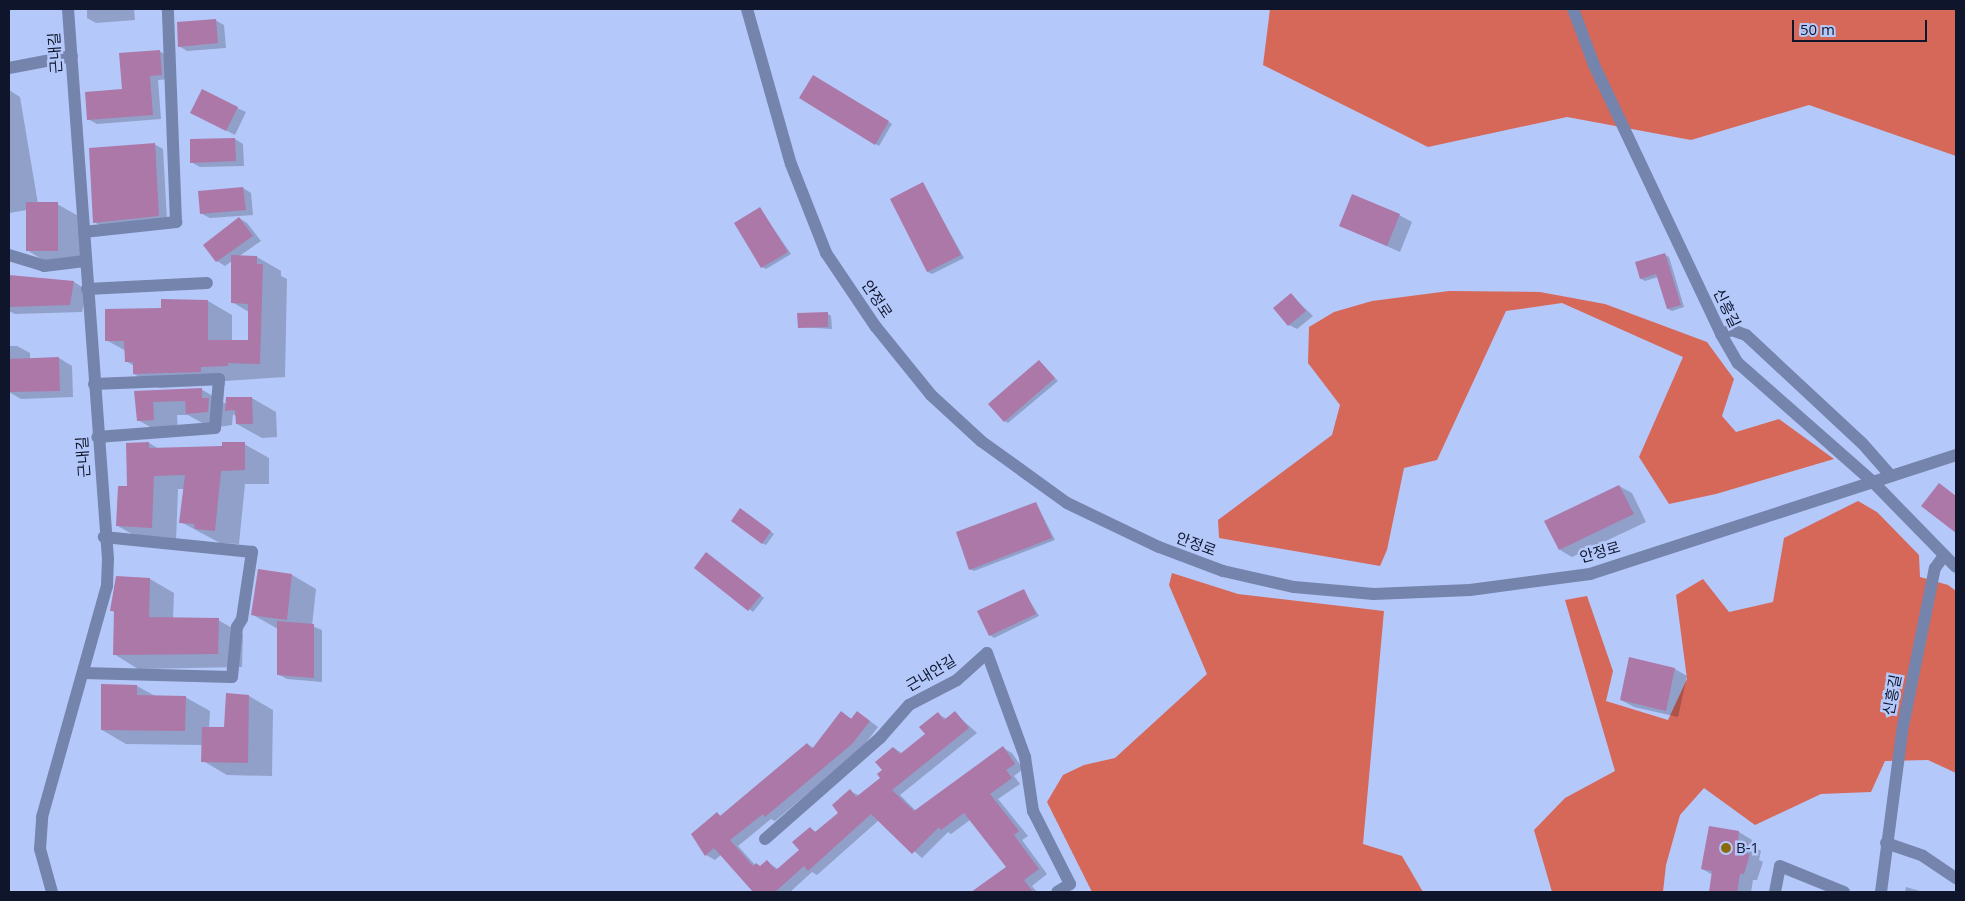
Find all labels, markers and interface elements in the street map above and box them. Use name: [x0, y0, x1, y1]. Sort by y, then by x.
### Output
scale bar: [1795, 10, 1930, 42]
text: 50 m: [1800, 19, 1835, 39]
street label: 근내길: [45, 32, 65, 74]
street label: 안정로: [858, 277, 896, 321]
street label: 신흥길: [1710, 285, 1744, 331]
street label: 근내길: [73, 436, 93, 478]
street label: 안정로: [1173, 528, 1219, 560]
street label: 안정로: [1578, 538, 1622, 566]
street label: 근내안길: [903, 651, 959, 695]
street label: 신흥길: [1879, 673, 1905, 717]
place label: B-1: [1736, 839, 1759, 857]
marker: B-1: [1720, 842, 1732, 854]

